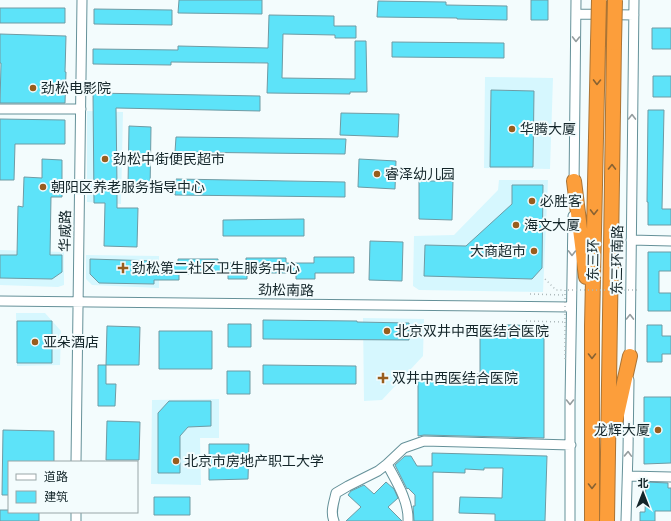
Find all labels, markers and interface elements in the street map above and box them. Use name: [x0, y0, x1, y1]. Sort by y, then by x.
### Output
one-way arrow: [572, 36, 580, 42]
place label: 劲松电影院: [41, 78, 111, 97]
one-way arrow: [593, 79, 601, 85]
marker: 劲松电影院: [28, 83, 38, 93]
one-way arrow: [628, 114, 636, 120]
place label: 华腾大厦: [520, 119, 576, 138]
marker: 华腾大厦: [507, 124, 517, 134]
place label: 劲松中街便民超市: [113, 149, 225, 168]
marker: 劲松中街便民超市: [100, 154, 110, 164]
place label: 睿泽幼儿园: [385, 164, 455, 183]
one-way arrow: [608, 164, 616, 170]
marker: 睿泽幼儿园: [372, 169, 382, 179]
place label: 朝阳区养老服务指导中心: [51, 177, 205, 196]
marker: 朝阳区养老服务指导中心: [38, 182, 48, 192]
place label: 必胜客: [540, 191, 582, 210]
marker: 必胜客: [527, 196, 537, 206]
one-way arrow: [590, 209, 598, 215]
street label: 华威路: [55, 210, 74, 252]
place label: 海文大厦: [524, 215, 580, 234]
marker: 海文大厦: [511, 220, 521, 230]
street label: 东三环南路: [606, 225, 627, 295]
street label: 东三环: [583, 239, 602, 281]
place label: 大商超市: [470, 241, 526, 260]
marker: 大商超市: [529, 246, 539, 256]
one-way arrow: [568, 250, 576, 256]
place label: 劲松第二社区卫生服务中心: [132, 258, 300, 277]
marker: 劲松第二社区卫生服务中心: [117, 262, 129, 274]
street label: 劲松南路: [258, 280, 314, 299]
one-way arrow: [626, 314, 634, 320]
place label: 北京双井中西医结合医院: [395, 321, 549, 340]
marker: 北京双井中西医结合医院: [382, 326, 392, 336]
place label: 亚朵酒店: [43, 332, 99, 351]
marker: 亚朵酒店: [30, 337, 40, 347]
one-way arrow: [588, 353, 596, 359]
place label: 双井中西医结合医院: [392, 368, 518, 387]
marker: 双井中西医结合医院: [377, 372, 389, 384]
one-way arrow: [566, 399, 574, 405]
place label: 龙辉大厦: [594, 420, 650, 439]
marker: 龙辉大厦: [653, 425, 663, 435]
place label: 北京市房地产职工大学: [184, 451, 324, 470]
one-way arrow: [624, 451, 632, 457]
marker: 北京市房地产职工大学: [171, 456, 181, 466]
legend: [8, 461, 138, 513]
text: 道路: [44, 468, 68, 485]
north arrow: [623, 473, 663, 513]
text: 北: [638, 475, 649, 490]
one-way arrow: [588, 483, 596, 489]
text: 建筑: [44, 488, 68, 505]

